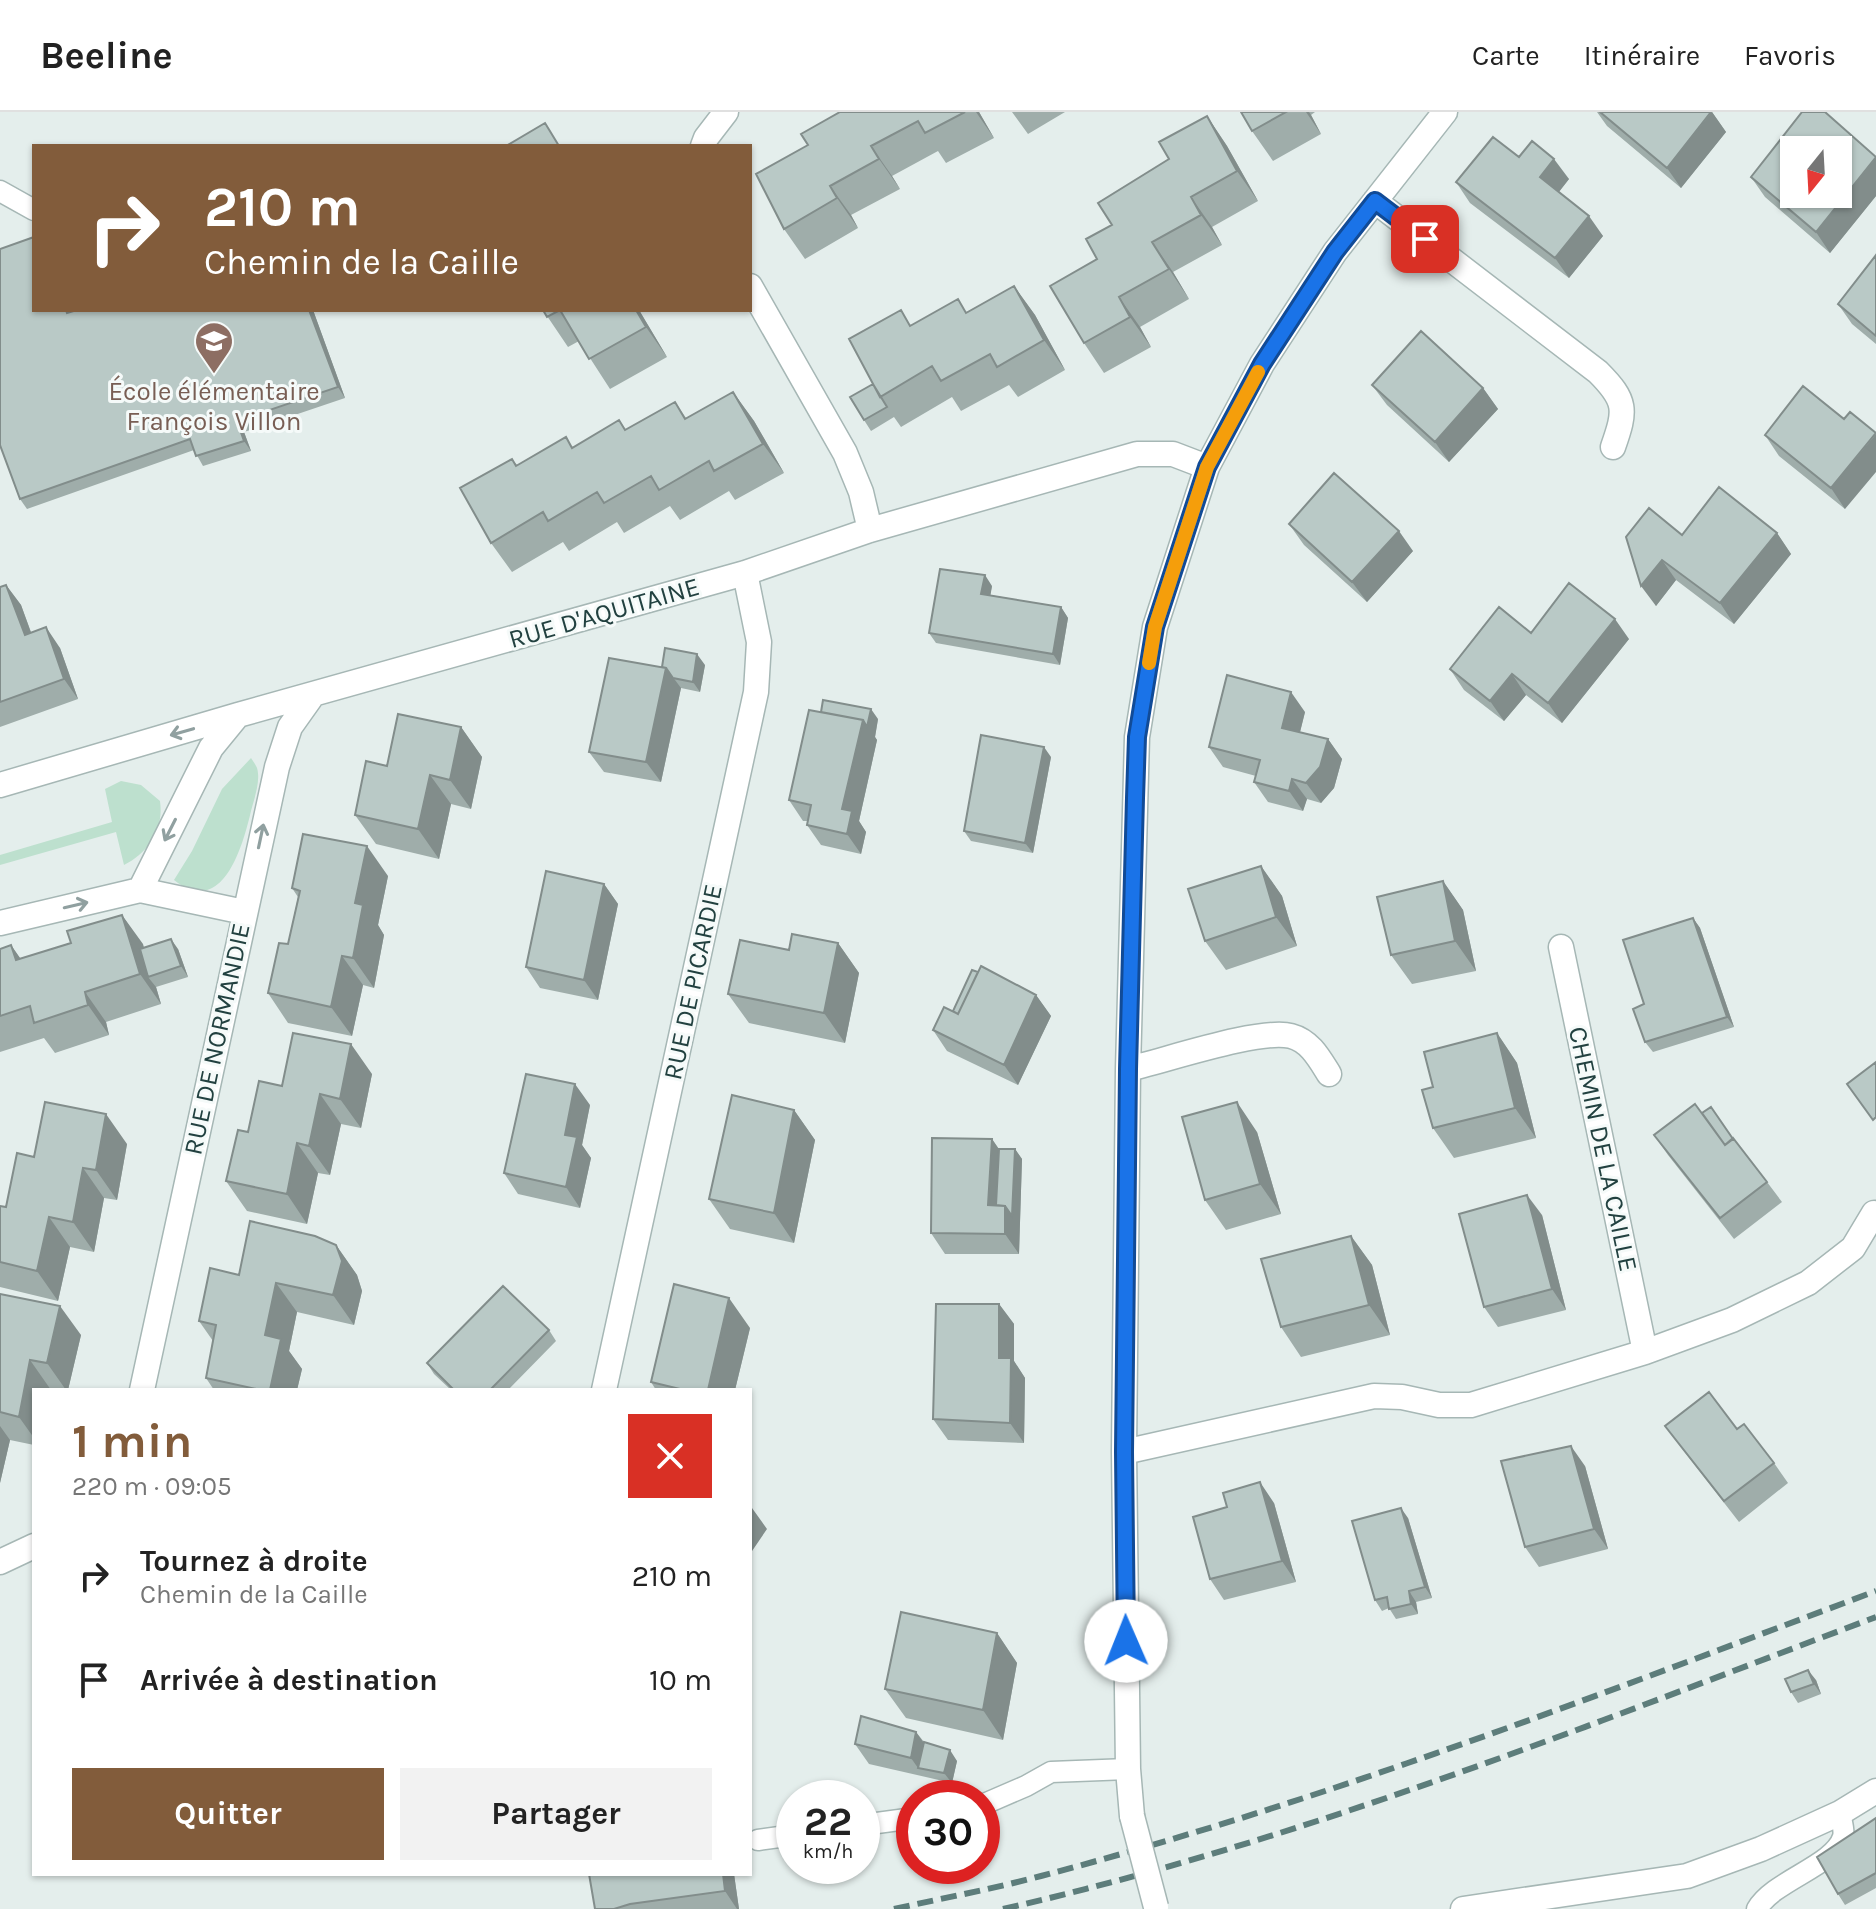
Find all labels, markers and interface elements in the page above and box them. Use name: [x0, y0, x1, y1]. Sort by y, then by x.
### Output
text: Beeline: [40, 33, 173, 78]
text: Carte: [1472, 39, 1540, 72]
text: Itinéraire: [1584, 39, 1700, 72]
text: Favoris: [1744, 39, 1836, 72]
north arrow: [1780, 136, 1852, 208]
map controls: [1780, 136, 1852, 208]
text: 210 m: [204, 174, 361, 239]
icon: right: [72, 176, 176, 280]
pin: [1391, 205, 1459, 273]
icon: arrive: [1403, 217, 1447, 261]
text: Chemin de la Caille: [204, 241, 519, 283]
school or university icon: École élémentaire François Villon: [193, 320, 235, 375]
place label: École élémentaire François Villon: [109, 375, 319, 437]
street label: RUE D'AQUITAINE: [505, 571, 703, 655]
one-way arrow: [170, 725, 196, 740]
one-way arrow: [162, 818, 177, 842]
one-way arrow: [254, 824, 269, 849]
street label: RUE DE PICARDIE: [657, 881, 729, 1083]
one-way arrow: [63, 897, 88, 912]
street label: RUE DE NORMANDIE: [177, 920, 257, 1158]
street label: CHEMIN DE LA CAILLE: [1562, 1024, 1644, 1274]
text: 1 min: [72, 1413, 192, 1469]
button: close: [628, 1414, 712, 1498]
text: 220 m · 09:05: [72, 1471, 232, 1502]
text: Tournez à droite: [140, 1543, 368, 1579]
icon: right: [72, 1554, 116, 1598]
text: 210 m: [632, 1558, 712, 1594]
text: Chemin de la Caille: [140, 1579, 368, 1610]
position arrow: [1084, 1599, 1168, 1683]
icon: arrive: [72, 1658, 116, 1702]
text: Arrivée à destination: [140, 1662, 438, 1698]
text: 10 m: [649, 1662, 712, 1698]
button: Quitter: [72, 1768, 384, 1860]
button: Partager: [400, 1768, 712, 1860]
speed limit sign: 30: [896, 1780, 1000, 1884]
text: 22: [804, 1798, 852, 1845]
text: km/h: [803, 1840, 853, 1863]

